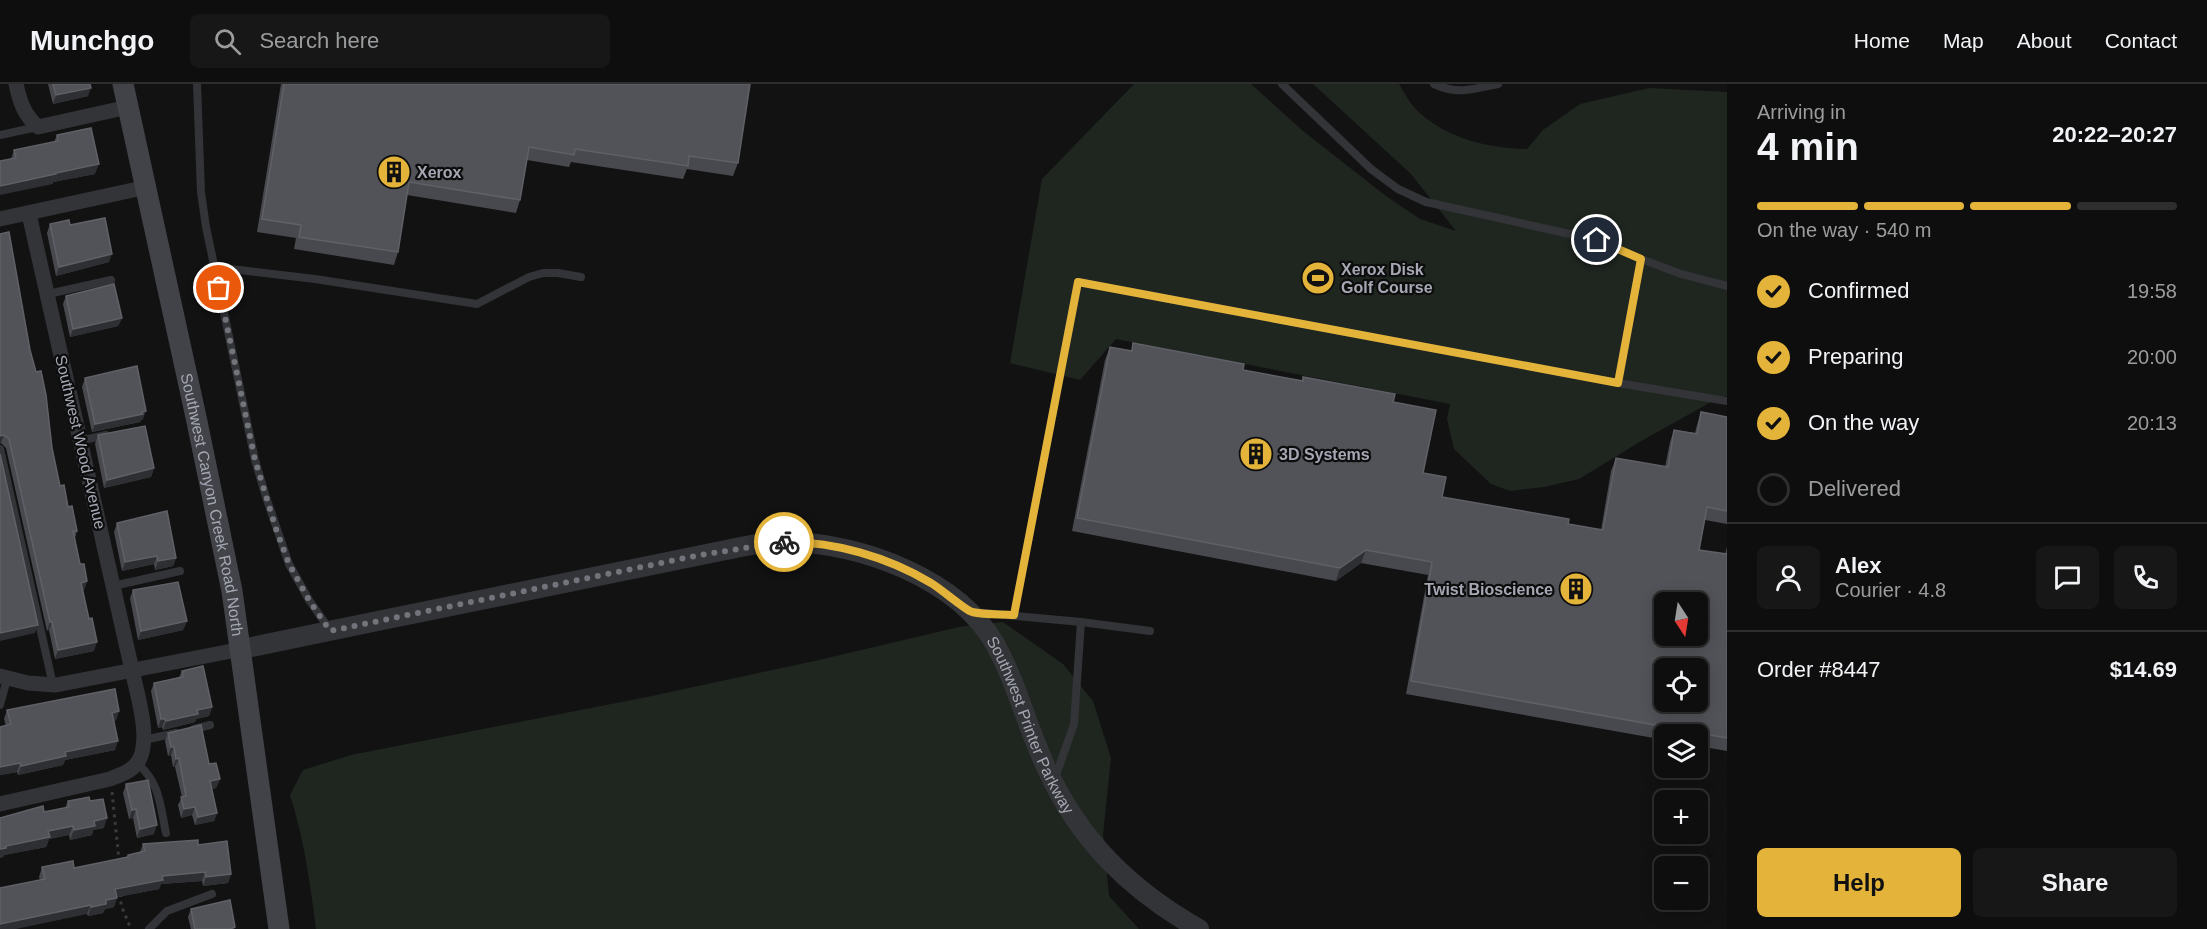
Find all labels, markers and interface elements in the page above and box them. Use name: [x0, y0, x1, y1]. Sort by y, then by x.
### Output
search box: [190, 14, 610, 68]
text: Munchgo: [30, 25, 154, 56]
icon: search: [211, 25, 244, 58]
text: Search here: [259, 28, 379, 53]
text: Home: [1854, 29, 1910, 52]
text: Map: [1943, 29, 1984, 52]
text: About: [2017, 29, 2072, 52]
text: Contact: [2105, 29, 2177, 52]
text: Arriving in: [1757, 101, 1846, 123]
text: 20:22–20:27: [2052, 122, 2177, 147]
text: 4 min: [1757, 125, 1859, 168]
building icon: Xerox: [376, 154, 412, 190]
place label: Xerox: [417, 164, 462, 181]
pin: [1571, 214, 1622, 265]
text: On the way · 540 m: [1757, 219, 1932, 241]
icon: home: [1580, 223, 1613, 256]
sports icon: Xerox Disk Golf Course: [1300, 260, 1336, 296]
place label: Xerox Disk Golf Course: [1341, 261, 1433, 296]
pin: [193, 262, 244, 313]
icon: bag: [202, 271, 235, 304]
icon: check: [1757, 275, 1790, 308]
text: Confirmed: [1808, 278, 1909, 303]
text: 19:58: [2127, 280, 2177, 302]
icon: check: [1757, 341, 1790, 374]
text: Preparing: [1808, 344, 1903, 369]
text: 20:00: [2127, 346, 2177, 368]
street label: Southwest Wood Avenue: [52, 353, 109, 531]
street label: Southwest Canyon Creek Road North: [178, 371, 246, 637]
icon: check: [1757, 407, 1790, 440]
text: On the way: [1808, 410, 1919, 435]
text: 20:13: [2127, 412, 2177, 434]
building icon: 3D Systems: [1238, 436, 1274, 472]
place label: 3D Systems: [1279, 446, 1370, 463]
text: Delivered: [1808, 476, 1901, 501]
courier: [754, 512, 814, 572]
icon: bike: [768, 526, 801, 559]
button: person: [1757, 546, 1820, 609]
button: chat: [2036, 546, 2099, 609]
button: phone: [2114, 546, 2177, 609]
text: Alex: [1835, 553, 1881, 578]
building icon: Twist Bioscience: [1558, 571, 1594, 607]
text: Courier · 4.8: [1835, 579, 1946, 601]
place label: Twist Bioscience: [1424, 581, 1553, 598]
north arrow: [1654, 592, 1708, 646]
map controls: [1654, 592, 1708, 910]
street label: Southwest Printer Parkway: [983, 633, 1077, 817]
text: Order #8447: [1757, 657, 1881, 682]
text: $14.69: [2110, 657, 2177, 682]
button: locate: [1654, 658, 1708, 712]
button: layers: [1654, 724, 1708, 778]
button: +: [1654, 790, 1708, 844]
button: Help: [1757, 848, 1961, 917]
button: Share: [1973, 848, 2177, 917]
button: −: [1654, 856, 1708, 910]

